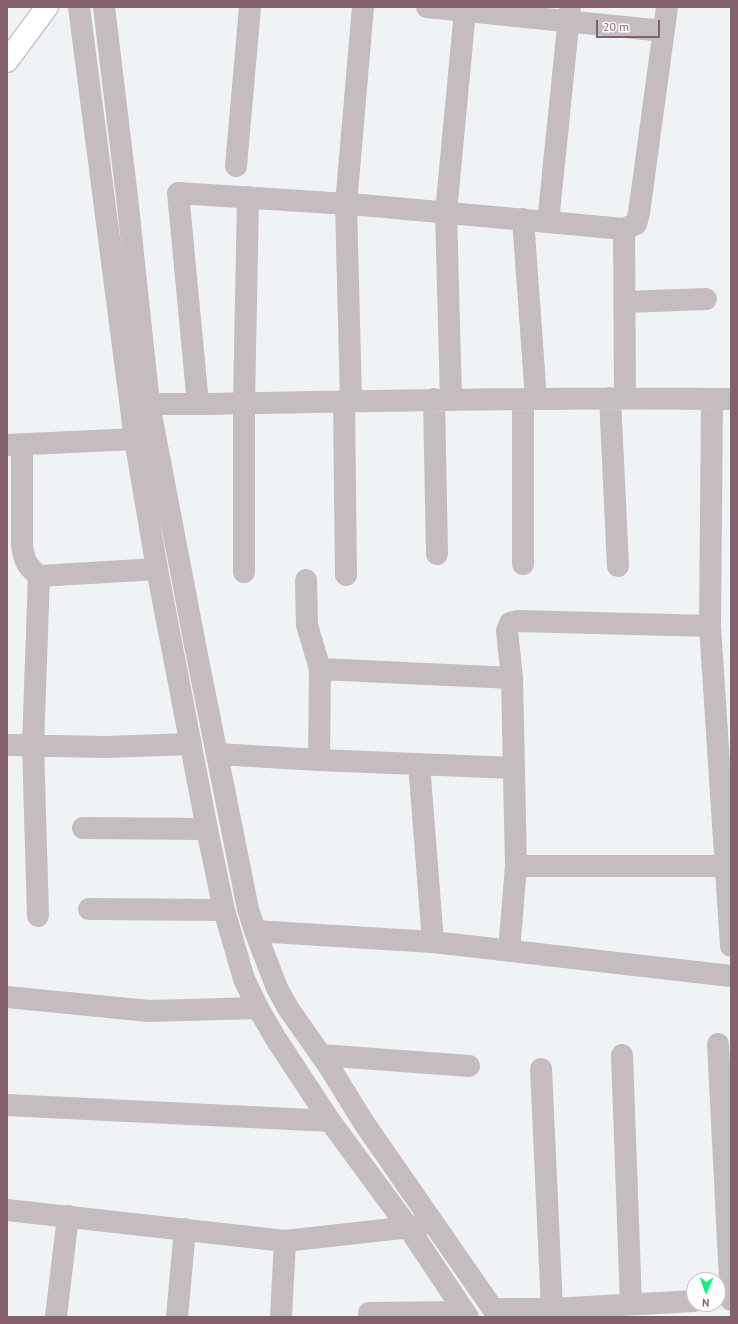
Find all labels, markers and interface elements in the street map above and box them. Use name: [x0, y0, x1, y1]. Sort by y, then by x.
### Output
scale bar: [598, 12, 662, 38]
text: 20 m: [603, 19, 629, 34]
north arrow: [686, 1272, 726, 1312]
text: N: [702, 1296, 709, 1310]

